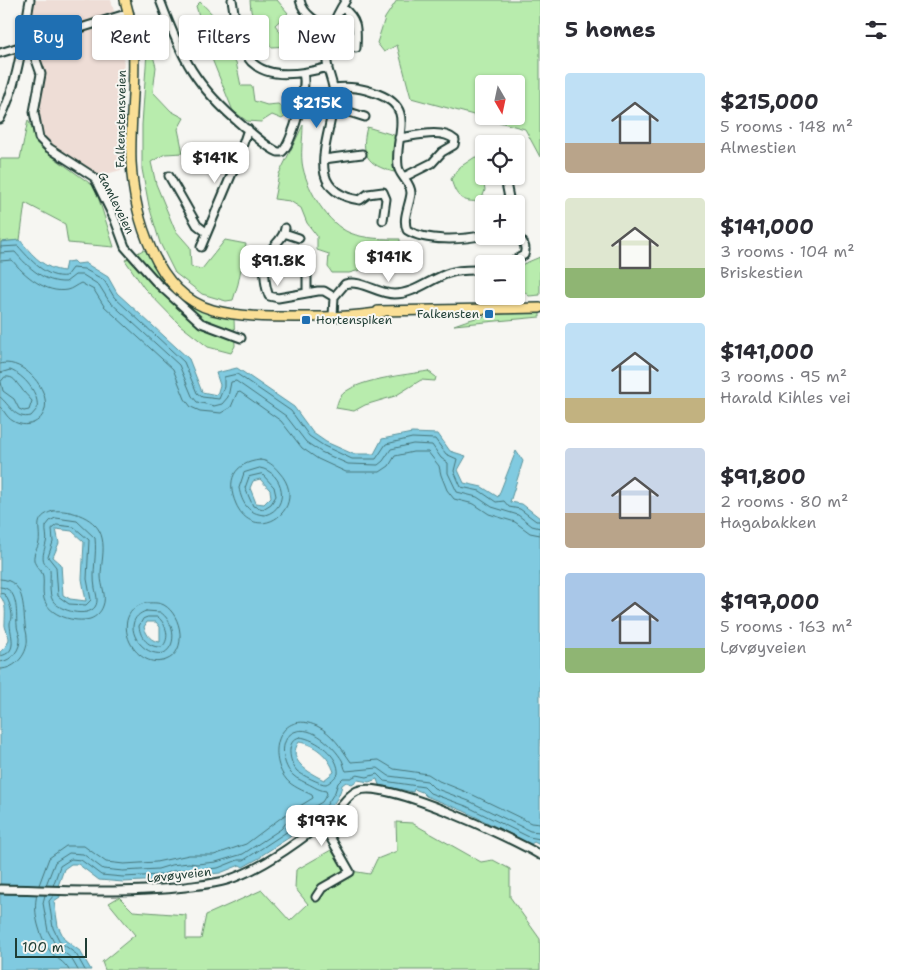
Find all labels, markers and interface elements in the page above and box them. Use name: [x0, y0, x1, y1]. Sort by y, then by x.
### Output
chip: Buy: [15, 15, 82, 60]
chip: Rent: [92, 15, 169, 60]
chip: Filters: [179, 15, 269, 60]
chip: New: [279, 15, 354, 60]
text: 5 homes: [565, 16, 656, 44]
icon: filters: [862, 16, 890, 44]
street label: Falkenstensveien: [112, 70, 130, 168]
north arrow: [475, 75, 525, 125]
map controls: [475, 75, 525, 305]
pin: $215K: [282, 86, 352, 129]
text: $215,000: [720, 88, 819, 116]
text: $215K: [292, 92, 342, 113]
icon: home: [605, 93, 665, 153]
text: 5 rooms · 148 m²: [720, 116, 853, 137]
button: locate: [475, 135, 525, 185]
text: Almestien: [720, 137, 796, 158]
pin: $141K: [180, 142, 250, 184]
text: $141K: [192, 147, 238, 168]
street label: Gamleveien: [94, 169, 138, 237]
button: +: [475, 195, 525, 245]
text: $141,000: [720, 213, 814, 241]
icon: home: [605, 218, 665, 278]
pin: $141K: [354, 240, 424, 283]
text: 3 rooms · 104 m²: [720, 241, 855, 262]
pin: $91.8K: [237, 244, 319, 287]
text: $141K: [366, 246, 412, 267]
text: $91.8K: [251, 250, 305, 271]
button: −: [475, 255, 525, 305]
text: Briskestien: [720, 262, 803, 283]
place label: Falkensten: [417, 306, 479, 322]
marker: Falkensten: [483, 308, 495, 320]
place label: Hortenspiken: [316, 312, 392, 328]
marker: Hortenspiken: [300, 314, 312, 326]
text: $141,000: [720, 338, 814, 366]
icon: home: [605, 343, 665, 403]
text: 3 rooms · 95 m²: [720, 366, 847, 387]
text: Harald Kihles vei: [720, 387, 851, 408]
text: $91,800: [720, 463, 806, 491]
icon: home: [605, 468, 665, 528]
text: 2 rooms · 80 m²: [720, 491, 848, 512]
text: Hagabakken: [720, 512, 816, 533]
text: $197,000: [720, 588, 819, 616]
icon: home: [605, 593, 665, 653]
text: 5 rooms · 163 m²: [720, 616, 853, 637]
text: Løvøyveien: [720, 637, 806, 658]
pin: $197K: [287, 804, 357, 847]
text: $197K: [297, 810, 347, 831]
street label: Løvøyveien: [146, 864, 212, 886]
scale bar: [15, 935, 88, 958]
text: 100 m: [22, 938, 64, 956]

